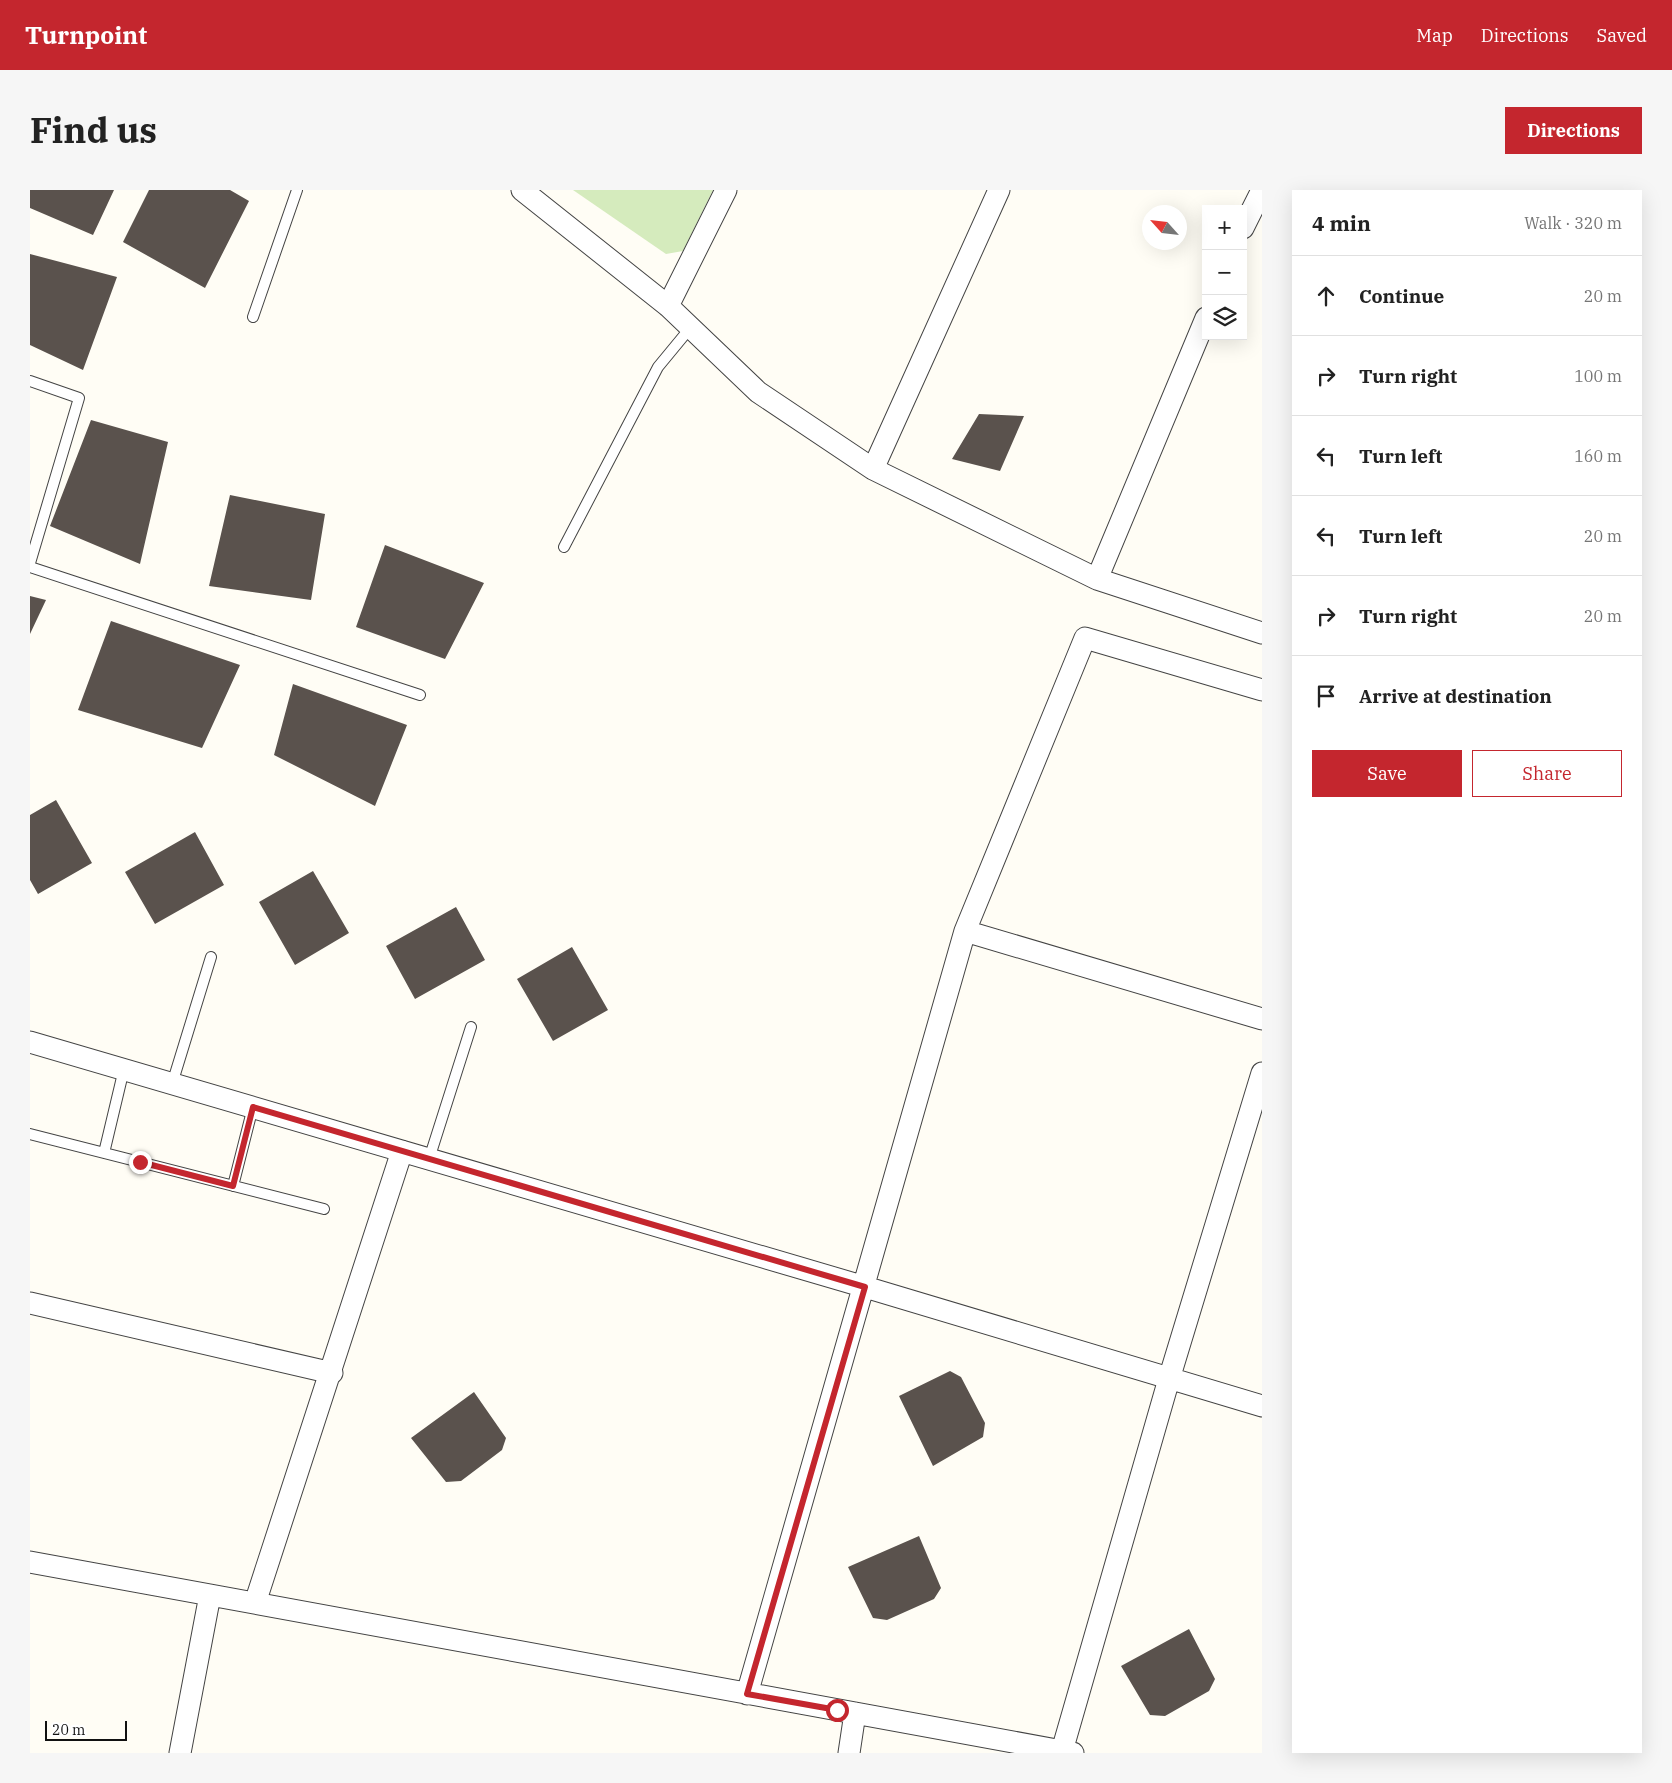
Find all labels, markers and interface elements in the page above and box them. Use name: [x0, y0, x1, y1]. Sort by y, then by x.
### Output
text: Turnpoint: [25, 19, 147, 51]
text: Map: [1416, 24, 1453, 47]
text: Directions: [1481, 24, 1569, 47]
text: Saved: [1597, 24, 1647, 47]
text: Find us: [30, 107, 157, 153]
button: Directions: [1505, 107, 1642, 154]
north arrow: [1142, 205, 1187, 250]
map controls: [1202, 205, 1247, 340]
button: +: [1202, 205, 1247, 250]
text: 4 min: [1312, 209, 1371, 237]
text: Walk · 320 m: [1524, 213, 1622, 233]
button: −: [1202, 250, 1247, 295]
icon: ahead: [1312, 282, 1340, 310]
text: Continue: [1359, 284, 1444, 308]
text: 20 m: [1584, 286, 1622, 306]
button: layers: [1202, 295, 1247, 340]
icon: right: [1312, 362, 1340, 390]
text: Turn right: [1359, 364, 1457, 388]
text: 100 m: [1574, 366, 1622, 386]
icon: left: [1312, 442, 1340, 470]
text: Turn left: [1359, 444, 1442, 468]
text: 160 m: [1574, 446, 1622, 466]
icon: left: [1312, 522, 1340, 550]
text: Turn left: [1359, 524, 1442, 548]
text: 20 m: [1584, 526, 1622, 546]
icon: right: [1312, 602, 1340, 630]
text: Turn right: [1359, 604, 1457, 628]
text: 20 m: [1584, 606, 1622, 626]
icon: arrive: [1312, 682, 1340, 710]
text: Arrive at destination: [1359, 684, 1552, 708]
button: Save: [1312, 750, 1462, 797]
button: Share: [1472, 750, 1622, 797]
route end: [129, 1151, 152, 1174]
route start: [826, 1699, 849, 1722]
scale bar: [45, 1718, 128, 1741]
text: 20 m: [52, 1721, 85, 1739]

